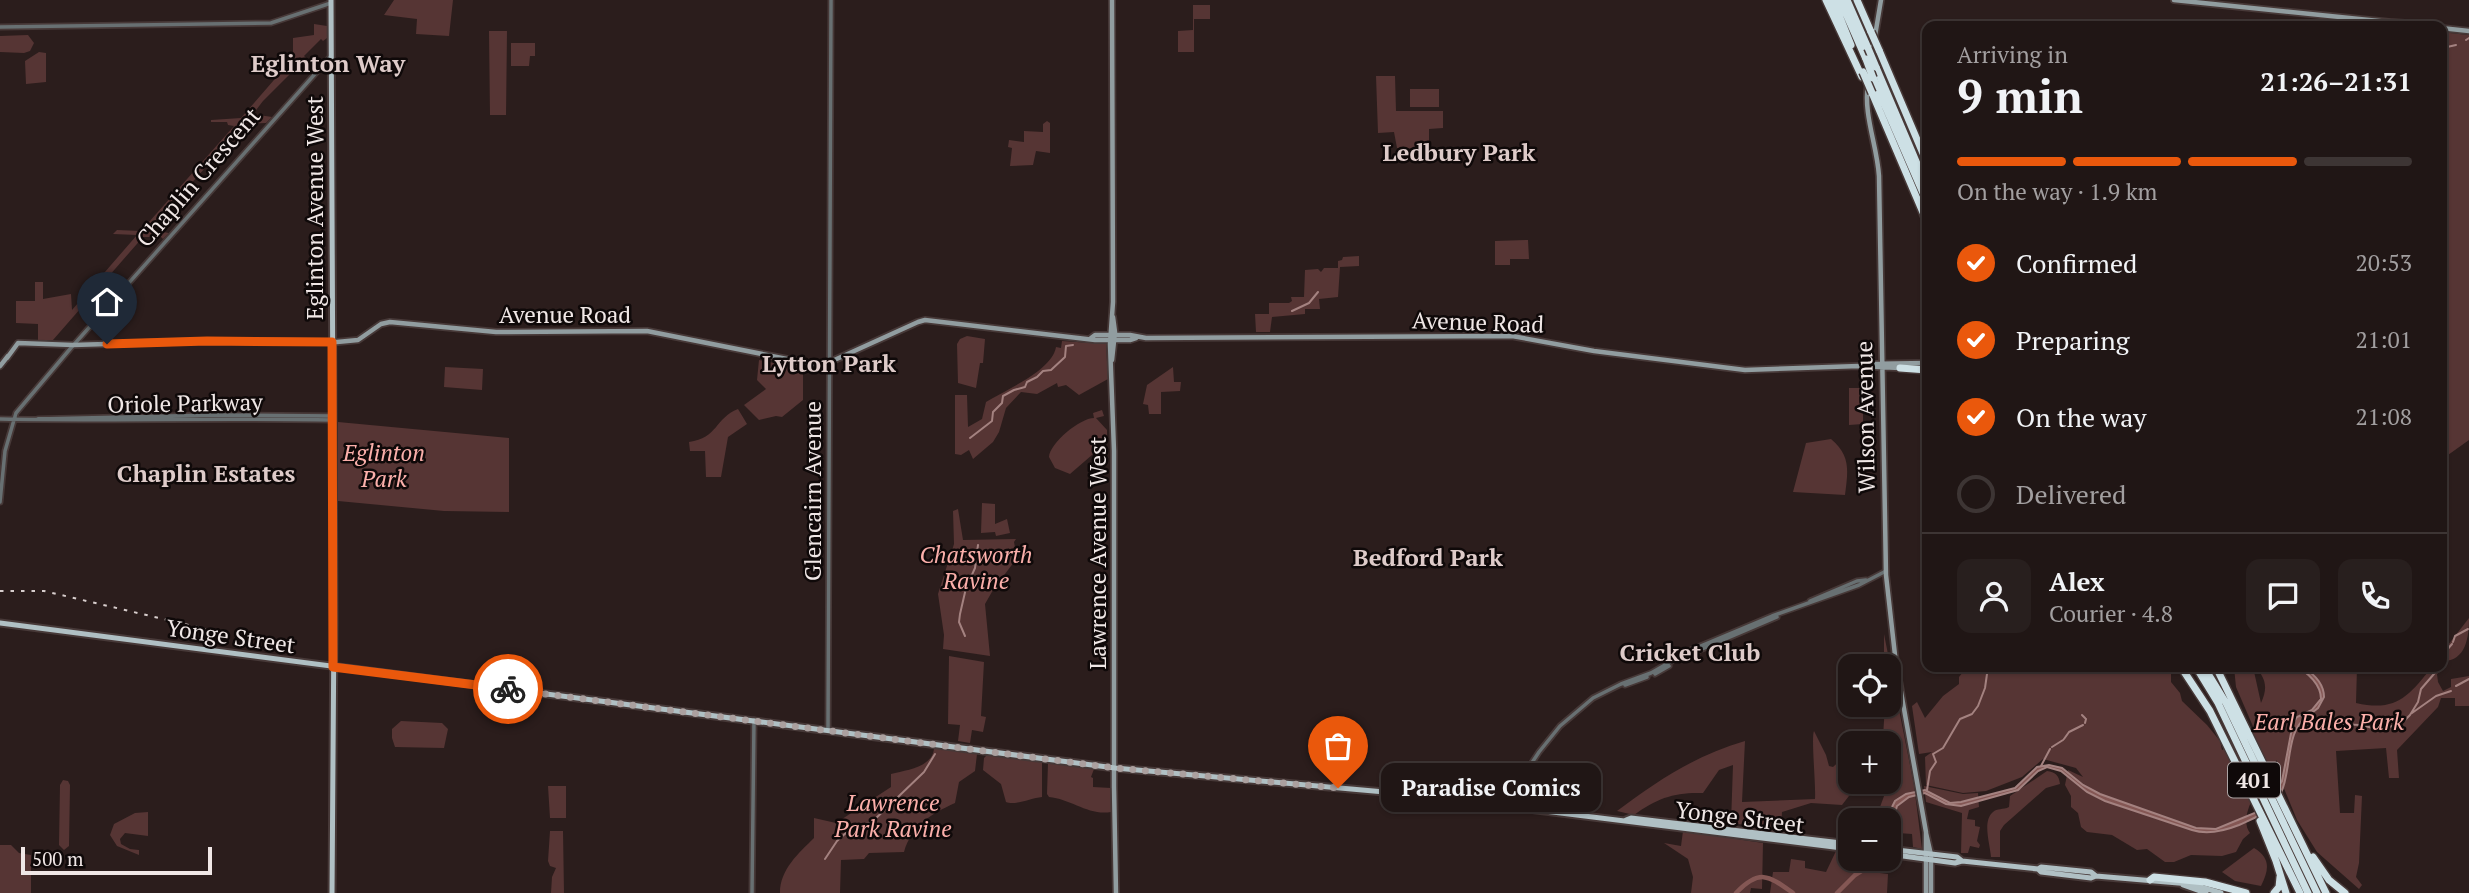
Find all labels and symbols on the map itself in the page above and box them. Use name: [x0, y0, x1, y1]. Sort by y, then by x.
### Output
district label: Eglinton Way: [251, 47, 406, 79]
street label: Eglinton Avenue West: [299, 96, 330, 320]
street label: Chaplin Crescent: [129, 100, 267, 253]
district label: Ledbury Park: [1383, 136, 1535, 168]
pin: [77, 272, 137, 344]
street label: Avenue Road: [499, 299, 631, 330]
street label: Avenue Road: [1411, 304, 1545, 340]
street label: Wilson Avenue: [1848, 341, 1882, 493]
district label: Lytton Park: [762, 347, 896, 379]
street label: Oriole Parkway: [107, 386, 263, 420]
street label: Glencairn Avenue: [797, 401, 828, 581]
street label: Lawrence Avenue West: [1082, 436, 1113, 670]
park label: Eglinton Park: [342, 437, 425, 494]
district label: Chaplin Estates: [117, 457, 295, 489]
park label: Chatsworth Ravine: [919, 539, 1033, 596]
district label: Bedford Park: [1353, 541, 1503, 573]
street label: Yonge Street: [165, 612, 298, 660]
district label: Cricket Club: [1620, 636, 1760, 668]
courier: [473, 654, 543, 724]
park label: Earl Bales Park: [2253, 706, 2405, 737]
pin: [1308, 716, 1368, 788]
road number: 401: [2228, 762, 2280, 798]
callout: Paradise Comics: [1380, 764, 1600, 812]
park label: Lawrence Park Ravine: [833, 787, 952, 844]
street label: Yonge Street: [1674, 794, 1807, 840]
scale bar: [21, 844, 212, 876]

